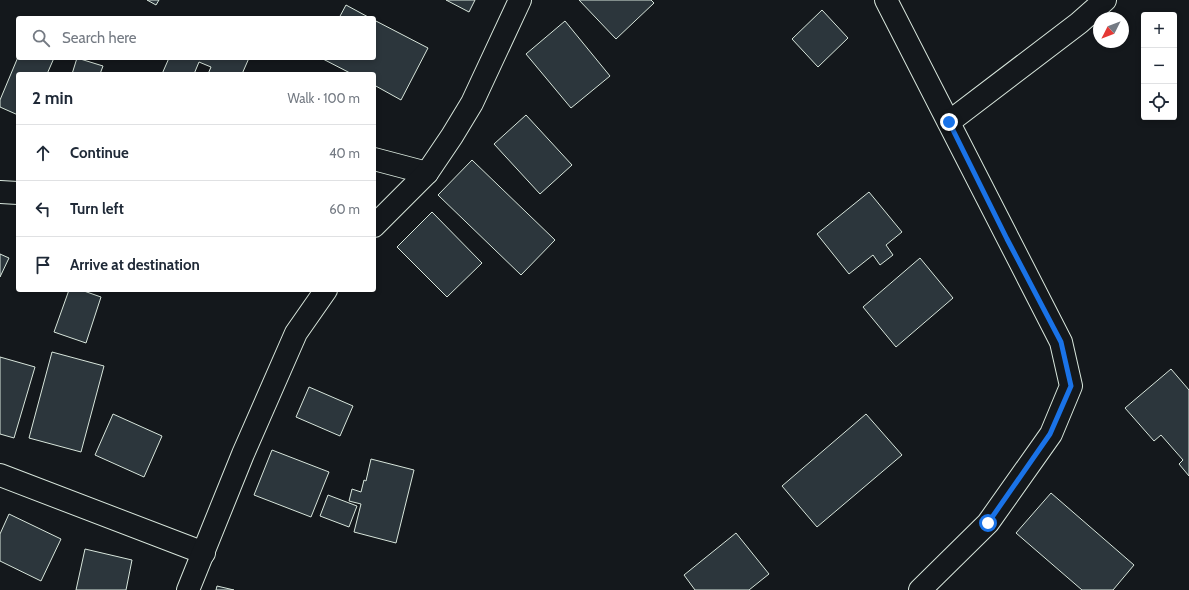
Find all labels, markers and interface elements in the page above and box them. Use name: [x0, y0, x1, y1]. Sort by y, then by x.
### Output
north arrow: [1093, 12, 1129, 48]
map controls: [1141, 12, 1177, 120]
button: +: [1141, 12, 1177, 48]
search box: [16, 16, 376, 60]
icon: search: [30, 27, 52, 49]
text: Search here: [62, 29, 137, 47]
button: −: [1141, 48, 1177, 84]
button: locate: [1141, 84, 1177, 120]
text: 2 min: [32, 88, 73, 108]
text: Walk · 100 m: [287, 90, 360, 106]
route end: [940, 113, 958, 131]
icon: ahead: [32, 142, 54, 164]
text: Continue: [70, 144, 129, 162]
text: 40 m: [329, 145, 360, 161]
icon: left: [32, 198, 54, 220]
text: Turn left: [70, 200, 124, 218]
text: 60 m: [329, 201, 360, 217]
icon: arrive: [32, 254, 54, 276]
text: Arrive at destination: [70, 256, 200, 274]
route start: [979, 514, 997, 532]

